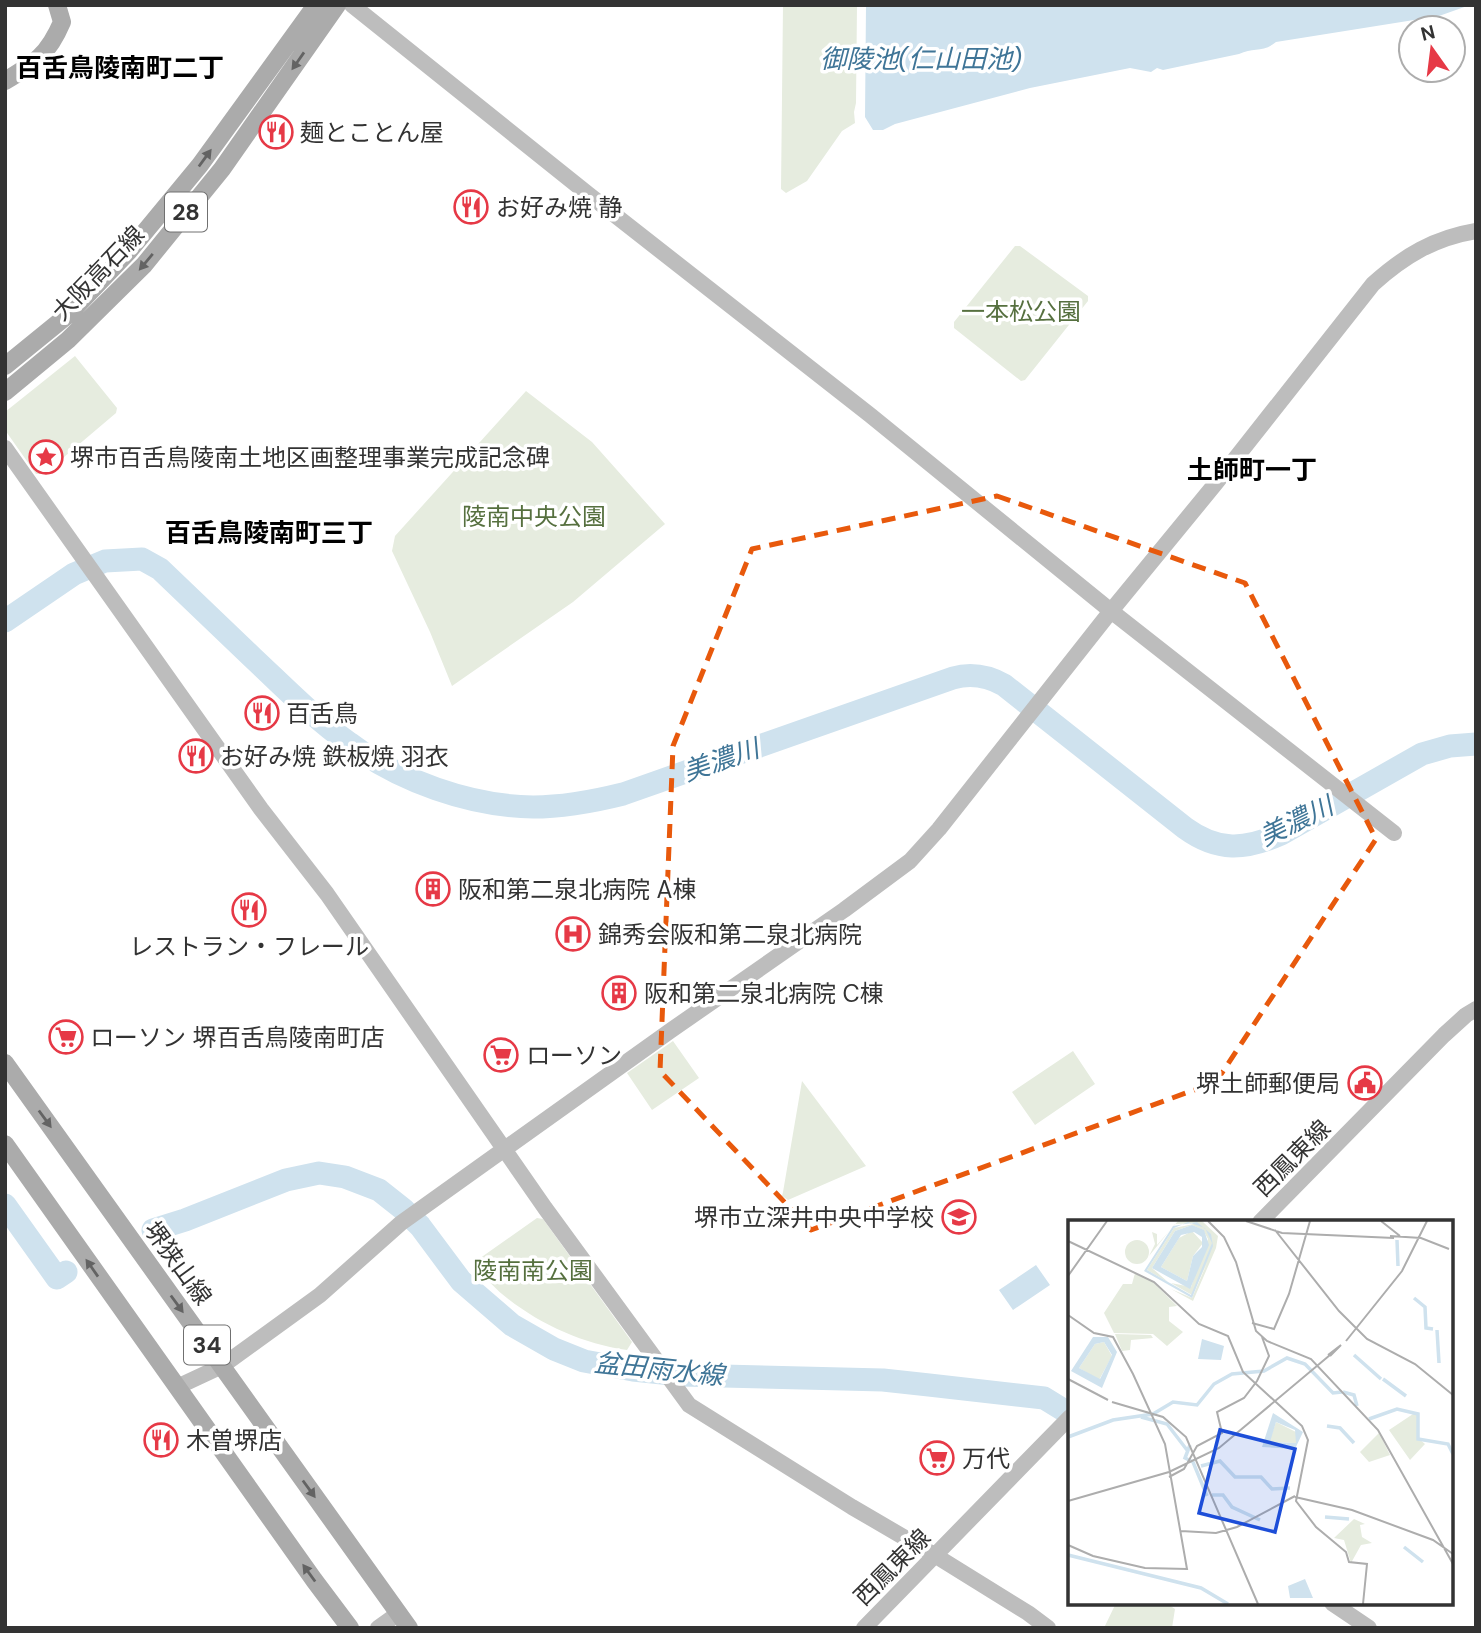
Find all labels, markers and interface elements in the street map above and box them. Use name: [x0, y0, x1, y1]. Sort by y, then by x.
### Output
north arrow: [1397, 14, 1467, 84]
text: N: [1418, 19, 1438, 47]
water label: 御陵池(仁山田池): [820, 42, 1022, 76]
district label: 百舌鳥陵南町二丁: [16, 51, 224, 85]
one-way arrow: [291, 52, 305, 70]
restaurant icon: 麺とことん屋: [257, 113, 295, 151]
place label: 麺とことん屋: [300, 117, 444, 148]
one-way arrow: [197, 149, 211, 167]
restaurant icon: お好み焼 静: [452, 188, 490, 226]
road number: 28: [165, 192, 207, 232]
place label: お好み焼 静: [496, 192, 622, 223]
street label: 大阪高石線: [45, 219, 151, 327]
one-way arrow: [138, 253, 154, 271]
park label: 一本松公園: [961, 296, 1081, 327]
place icon: 堺市百舌鳥陵南土地区画整理事業完成記念碑: [27, 438, 65, 476]
place label: 堺市百舌鳥陵南土地区画整理事業完成記念碑: [70, 442, 550, 473]
district label: 土師町一丁: [1187, 453, 1317, 487]
park label: 陵南中央公園: [462, 501, 606, 532]
district label: 百舌鳥陵南町三丁: [165, 516, 373, 550]
restaurant icon: 百舌鳥: [243, 694, 281, 732]
place label: 百舌鳥: [286, 698, 358, 729]
water label: 美濃川: [679, 730, 766, 789]
restaurant icon: お好み焼 鉄板焼 羽衣: [177, 737, 215, 775]
place label: お好み焼 鉄板焼 羽衣: [220, 741, 449, 772]
water label: 美濃川: [1253, 787, 1341, 853]
building icon: 阪和第二泉北病院 A棟: [414, 870, 452, 908]
place label: 阪和第二泉北病院 A棟: [458, 874, 696, 905]
restaurant icon: レストラン・フレール: [230, 891, 268, 929]
hospital icon: 錦秀会阪和第二泉北病院: [554, 915, 592, 953]
place label: 錦秀会阪和第二泉北病院: [598, 919, 862, 950]
place label: レストラン・フレール: [129, 931, 369, 962]
building icon: 阪和第二泉北病院 C棟: [600, 974, 638, 1012]
place label: 阪和第二泉北病院 C棟: [644, 978, 884, 1009]
supermarket icon: ローソン 堺百舌鳥陵南町店: [47, 1018, 85, 1056]
place label: ローソン 堺百舌鳥陵南町店: [90, 1022, 384, 1053]
supermarket icon: ローソン: [482, 1036, 520, 1074]
place label: ローソン: [526, 1040, 622, 1071]
public building icon: 堺土師郵便局: [1346, 1064, 1384, 1102]
place label: 堺土師郵便局: [1196, 1068, 1340, 1099]
one-way arrow: [38, 1110, 52, 1128]
street label: 西鳳東線: [1247, 1113, 1337, 1203]
school or university icon: 堺市立深井中央中学校: [940, 1198, 978, 1236]
place label: 堺市立深井中央中学校: [694, 1202, 934, 1233]
street label: 堺狭山線: [137, 1215, 219, 1311]
inset map: [1068, 1220, 1453, 1605]
park label: 陵南南公園: [473, 1255, 593, 1286]
one-way arrow: [86, 1259, 100, 1277]
one-way arrow: [170, 1295, 184, 1313]
road number: 34: [184, 1326, 230, 1364]
water label: 盆田雨水線: [593, 1345, 728, 1393]
restaurant icon: 木曽堺店: [142, 1421, 180, 1459]
place label: 木曽堺店: [186, 1425, 282, 1456]
supermarket icon: 万代: [918, 1439, 956, 1477]
place label: 万代: [962, 1443, 1010, 1474]
one-way arrow: [302, 1480, 316, 1498]
street label: 西鳳東線: [847, 1522, 937, 1612]
one-way arrow: [302, 1564, 316, 1582]

